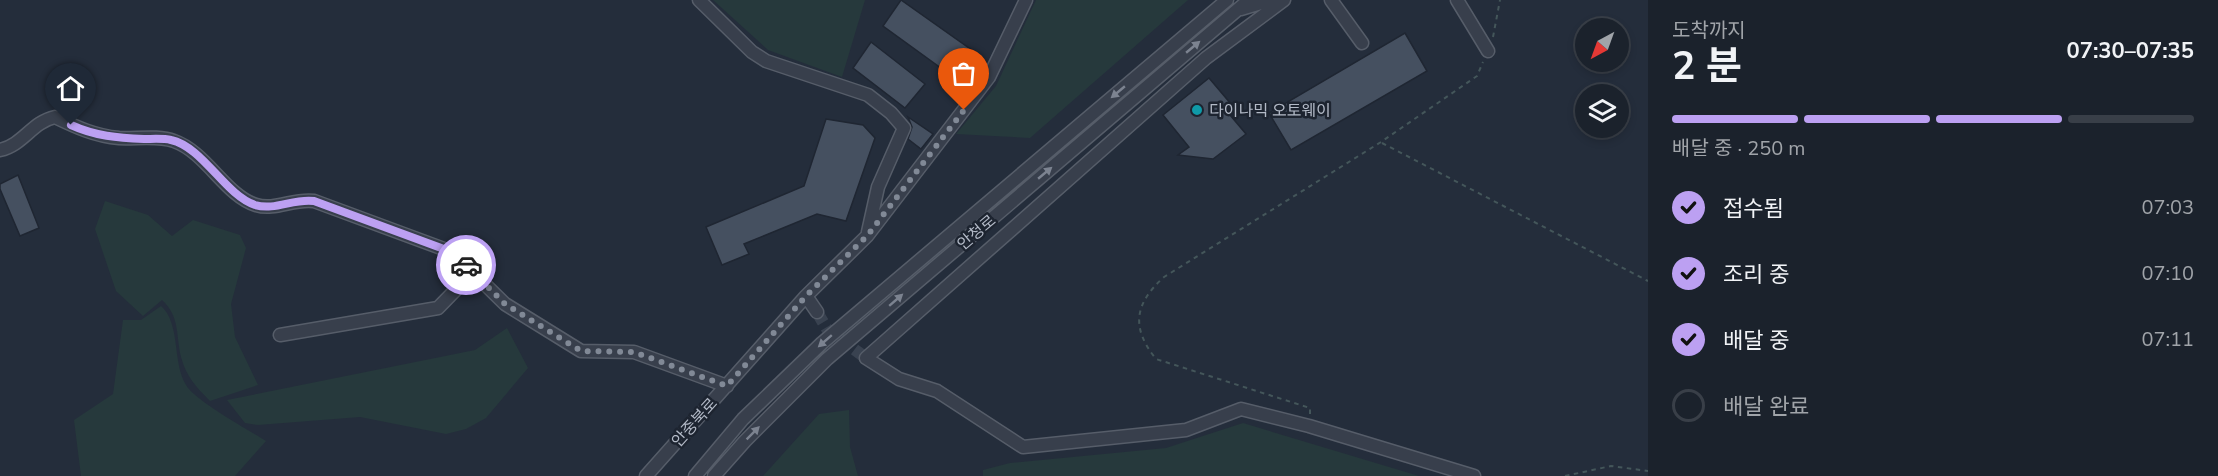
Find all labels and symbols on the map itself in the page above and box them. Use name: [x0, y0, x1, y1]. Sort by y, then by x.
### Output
north arrow: [1575, 18, 1629, 72]
one-way arrow: [1185, 41, 1200, 54]
pin: [938, 48, 989, 110]
pin: [45, 63, 96, 125]
one-way arrow: [1111, 85, 1126, 98]
place label: 다이나믹 오토웨이: [1209, 100, 1331, 122]
marker: 다이나믹 오토웨이: [1190, 103, 1204, 117]
one-way arrow: [1037, 167, 1053, 180]
street label: 안청로: [953, 210, 1001, 255]
courier: [436, 235, 496, 295]
one-way arrow: [888, 294, 903, 307]
one-way arrow: [818, 334, 833, 347]
street label: 안중북로: [667, 393, 723, 452]
one-way arrow: [746, 426, 760, 440]

